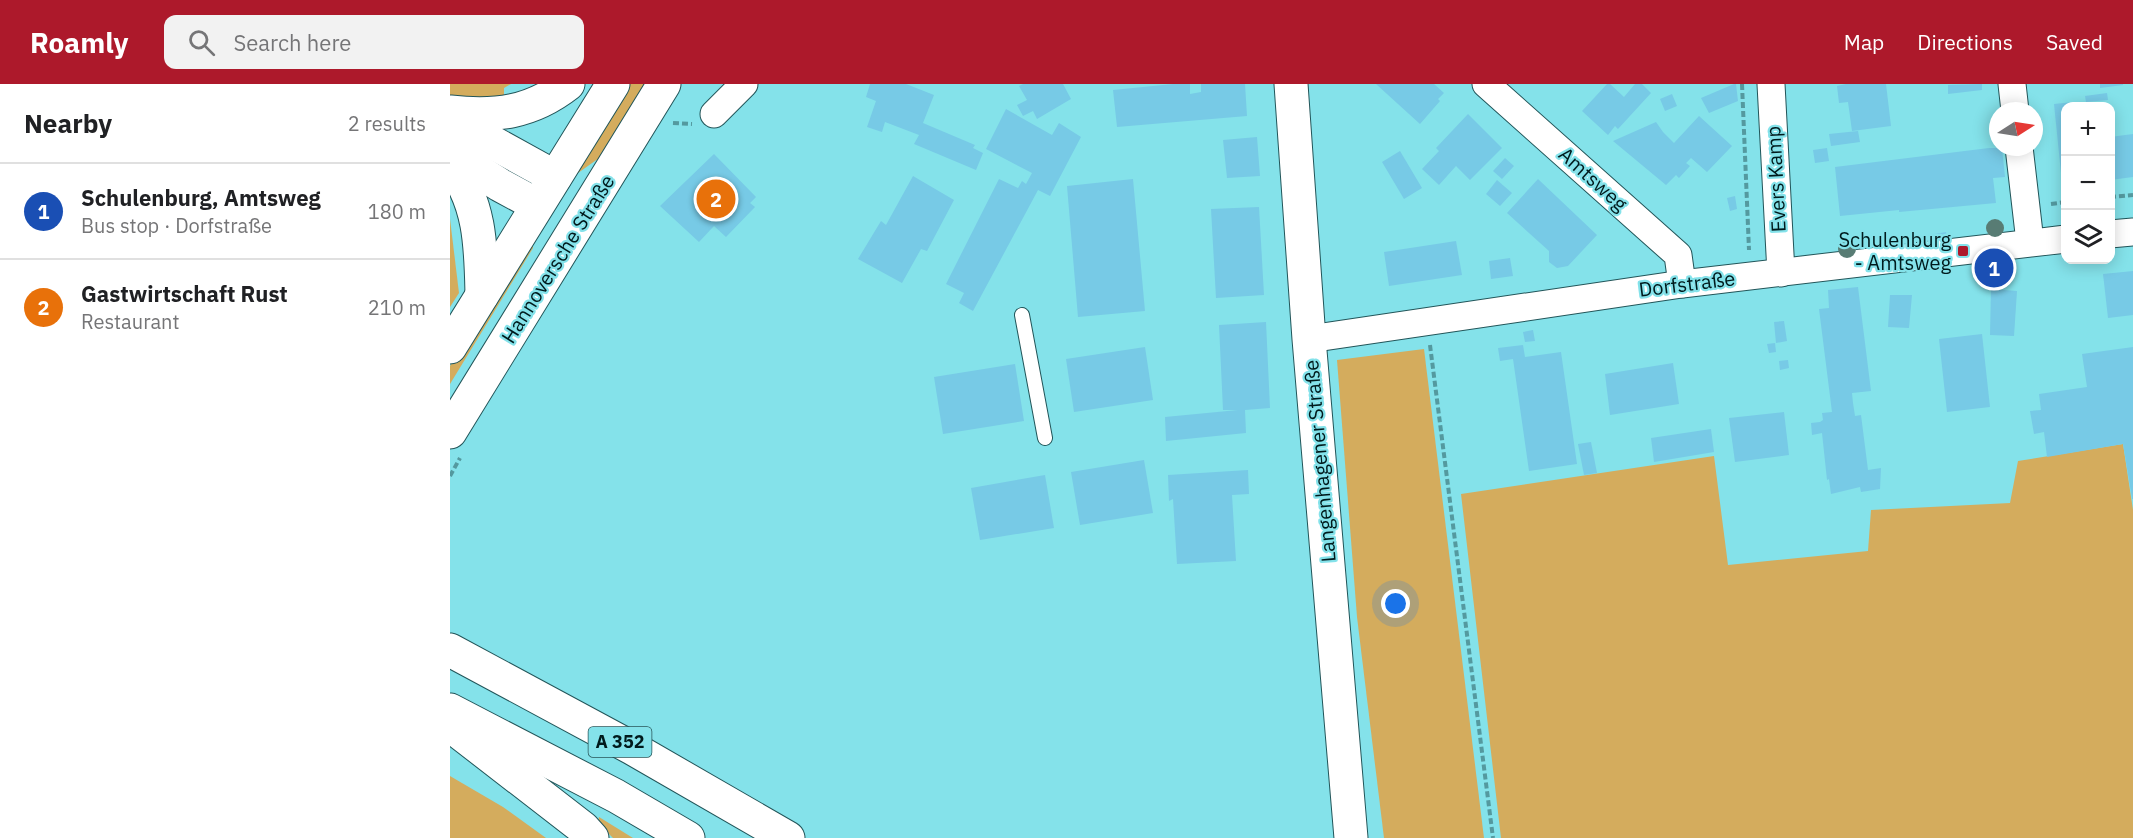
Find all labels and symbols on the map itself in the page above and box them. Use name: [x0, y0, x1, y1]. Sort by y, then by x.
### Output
north arrow: [1989, 102, 2043, 156]
street label: Evers Kamp: [1759, 125, 1792, 233]
street label: Amtsweg: [1553, 141, 1634, 217]
street label: Hannoversche Straße: [495, 169, 620, 348]
pin: 2: [696, 176, 736, 222]
place label: Schulenburg - Amtsweg: [1838, 226, 1951, 276]
marker: Schulenburg - Amtsweg: [1956, 244, 1970, 258]
pin: 1: [1974, 246, 2014, 291]
street label: Dorfstraße: [1637, 264, 1737, 303]
street label: Langenhagener Straße: [1297, 359, 1342, 563]
your location: [1381, 589, 1410, 618]
road number: A 352: [588, 727, 651, 757]

